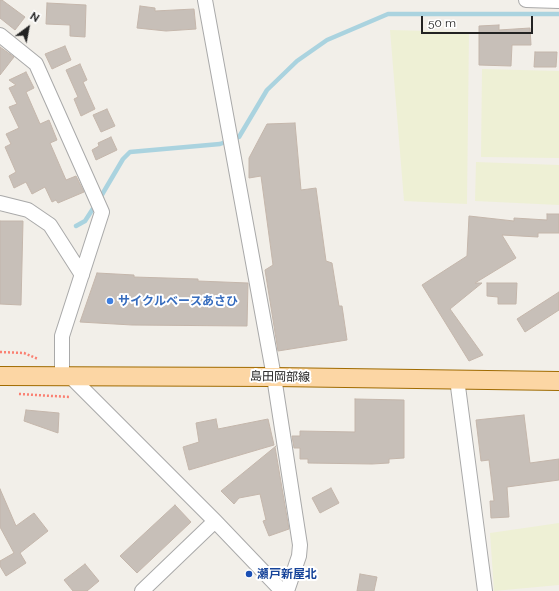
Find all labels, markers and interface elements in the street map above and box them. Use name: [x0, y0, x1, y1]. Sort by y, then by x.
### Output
north arrow: [8, 8, 48, 48]
scale bar: [423, 8, 535, 34]
text: N: [28, 10, 42, 25]
text: 50 m: [428, 16, 456, 30]
place label: サイクルベースあさひ: [118, 294, 238, 308]
marker: サイクルベースあさひ: [105, 296, 115, 306]
street label: 島田岡部線: [250, 369, 310, 385]
place label: 瀬戸新屋北: [257, 567, 317, 581]
marker: 瀬戸新屋北: [244, 569, 254, 579]

